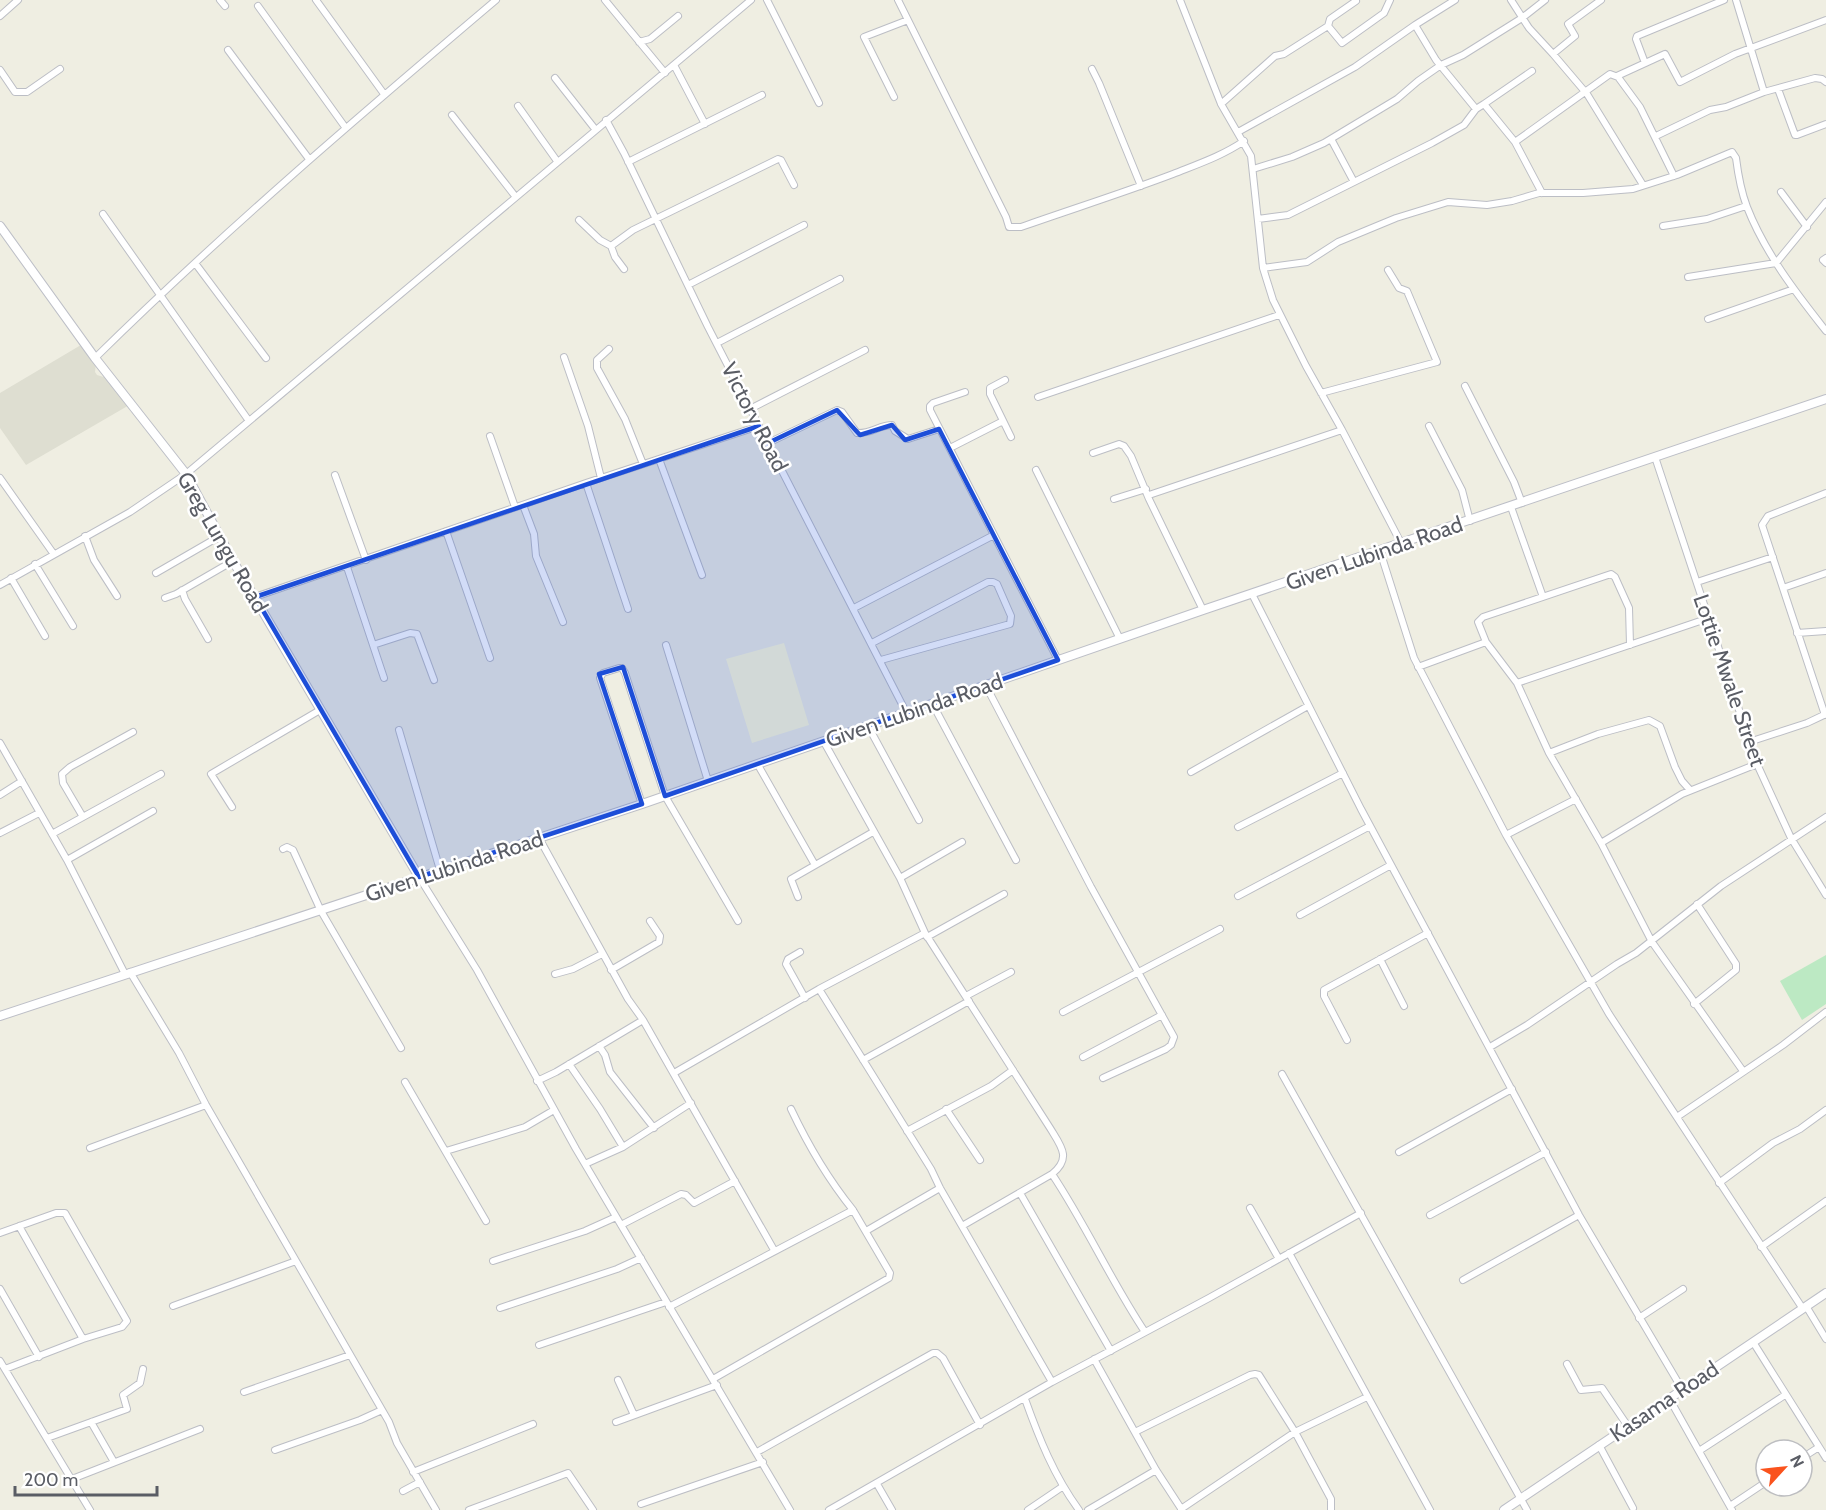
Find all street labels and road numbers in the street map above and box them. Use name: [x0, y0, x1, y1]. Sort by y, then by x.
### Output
street label: Victory Road: [715, 358, 794, 476]
street label: Greg Lungu Road: [171, 467, 274, 618]
street label: Given Lubinda Road: [1282, 511, 1466, 596]
street label: Lottie Mwale Street: [1687, 591, 1772, 770]
street label: Given Lubinda Road: [822, 668, 1006, 753]
street label: Given Lubinda Road: [362, 825, 547, 908]
street label: Kasama Road: [1605, 1355, 1724, 1448]

